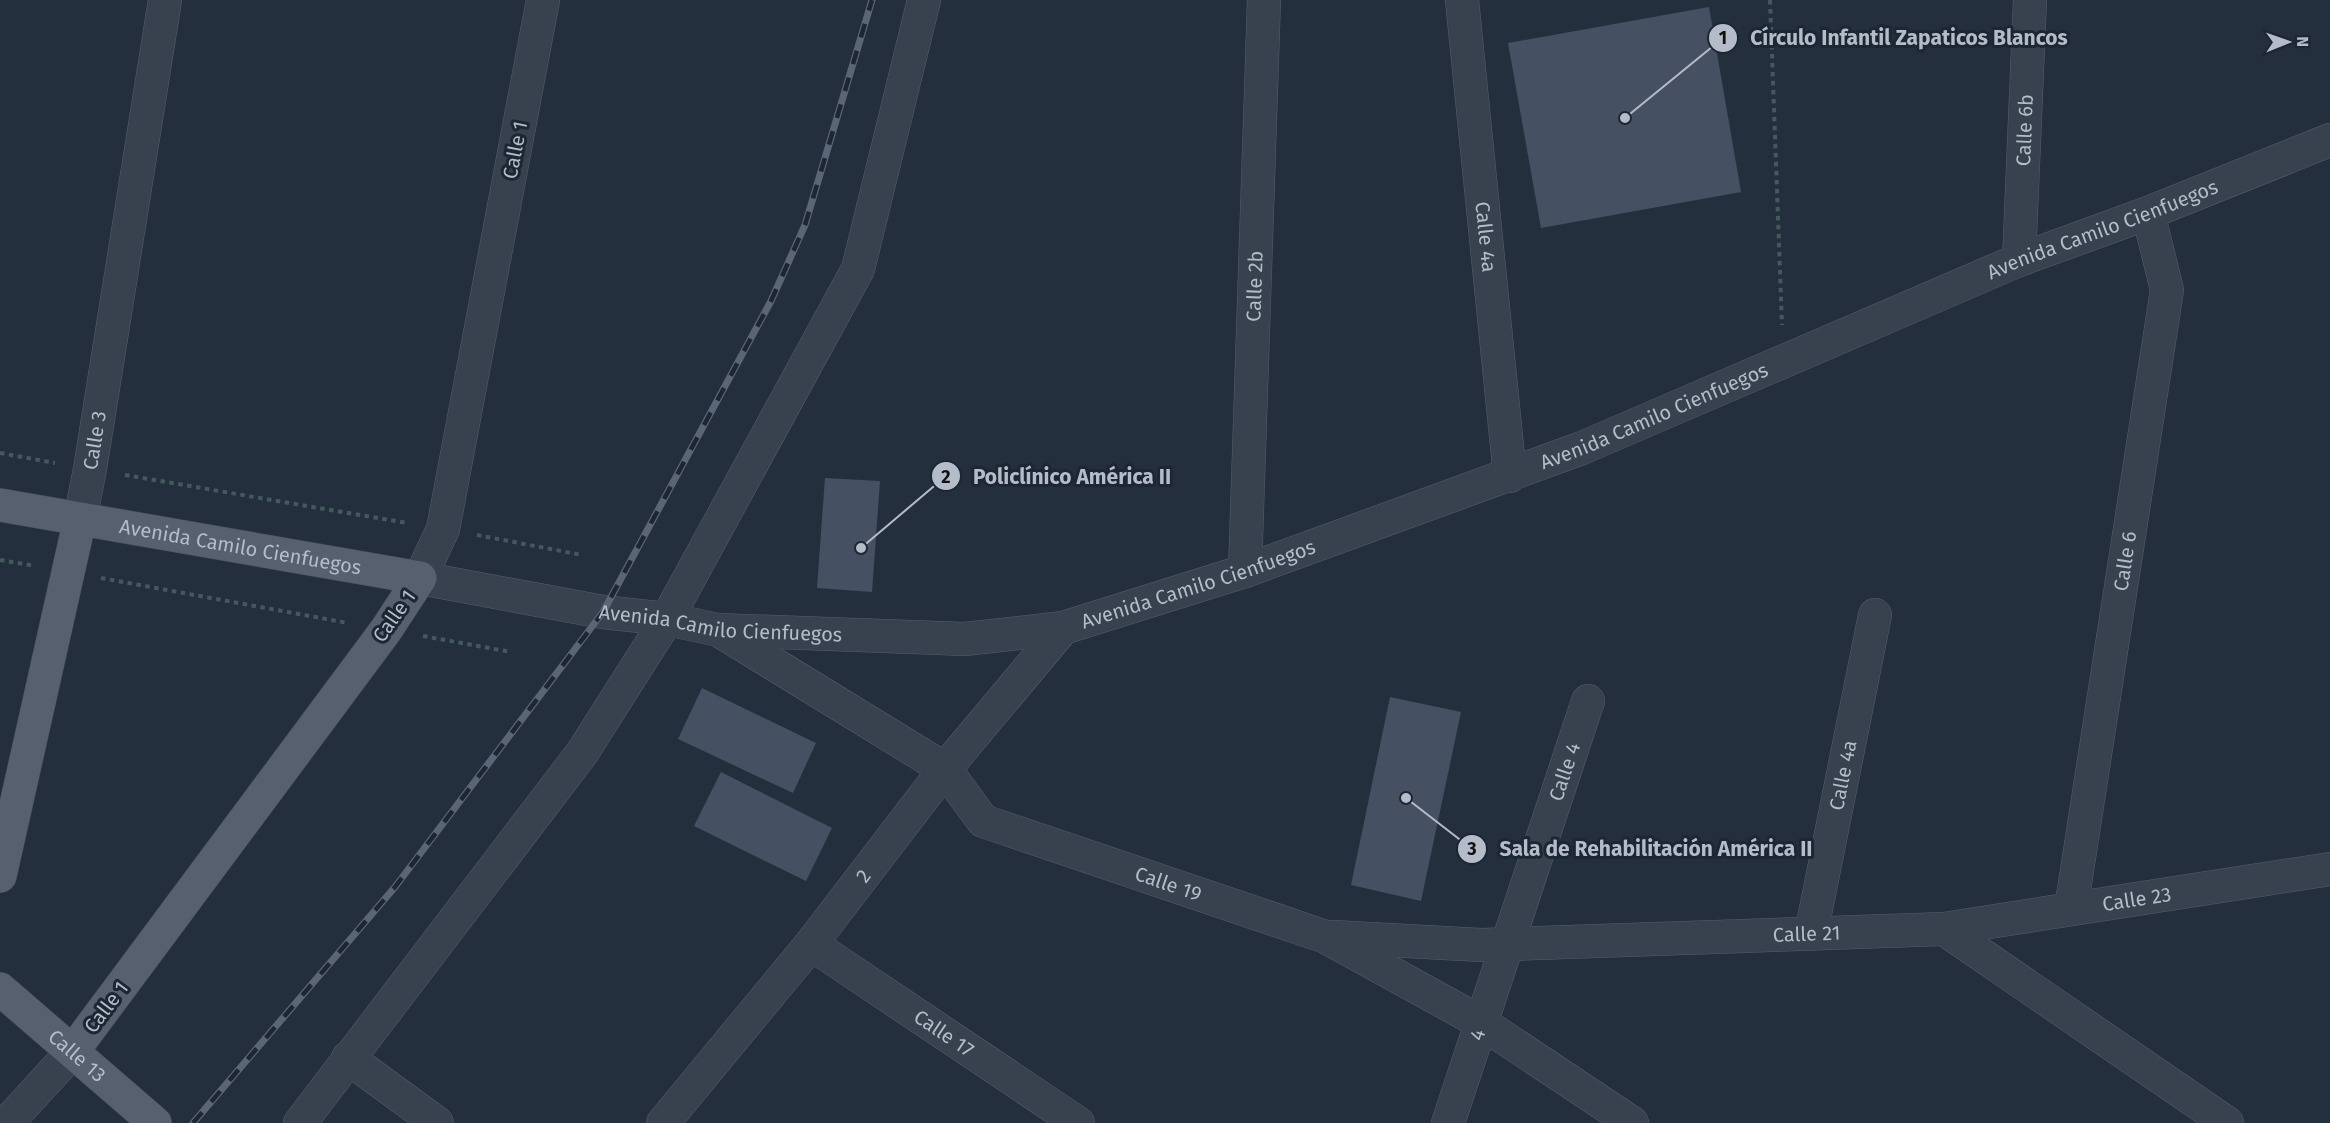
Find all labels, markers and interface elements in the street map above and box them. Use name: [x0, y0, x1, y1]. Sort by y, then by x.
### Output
north arrow: [2258, 12, 2318, 72]
callout: Círculo Infantil Zapaticos Blancos: [1708, 18, 2080, 57]
text: Círculo Infantil Zapaticos Blancos: [1750, 25, 2068, 51]
text: 1: [1719, 27, 1727, 49]
text: N: [2293, 36, 2312, 47]
street label: Calle 6b: [2011, 94, 2038, 167]
street label: Calle 1: [498, 119, 532, 181]
street label: Avenida Camilo Cienfuegos: [1983, 174, 2221, 284]
street label: Calle 4a: [1470, 200, 1501, 273]
street label: Calle 2b: [1241, 250, 1268, 322]
street label: Avenida Camilo Cienfuegos: [1537, 358, 1771, 474]
street label: Calle 3: [78, 409, 111, 472]
callout: Policlínico América II: [931, 457, 1183, 496]
text: Policlínico América II: [973, 464, 1171, 490]
text: 2: [941, 466, 951, 488]
street label: Avenida Camilo Cienfuegos: [118, 514, 363, 580]
street label: Calle 6: [2108, 530, 2141, 593]
street label: Avenida Camilo Cienfuegos: [1078, 534, 1318, 634]
street label: Calle 1: [367, 585, 421, 647]
street label: Avenida Camilo Cienfuegos: [598, 600, 843, 647]
street label: Calle 4a: [1824, 738, 1862, 812]
street label: Calle 4: [1544, 739, 1585, 804]
callout: Sala de Rehabilitación América II: [1457, 829, 1824, 868]
text: Sala de Rehabilitación América II: [1500, 836, 1812, 862]
text: 3: [1466, 838, 1477, 860]
street label: Calle 19: [1132, 861, 1205, 906]
street label: 2: [851, 865, 876, 887]
street label: Calle 23: [2101, 882, 2173, 916]
street label: Calle 21: [1772, 921, 1841, 947]
street label: Calle 1: [79, 977, 133, 1037]
street label: Calle 17: [909, 1004, 979, 1062]
street label: Calle 13: [44, 1024, 111, 1087]
street label: 4: [1464, 1026, 1490, 1044]

